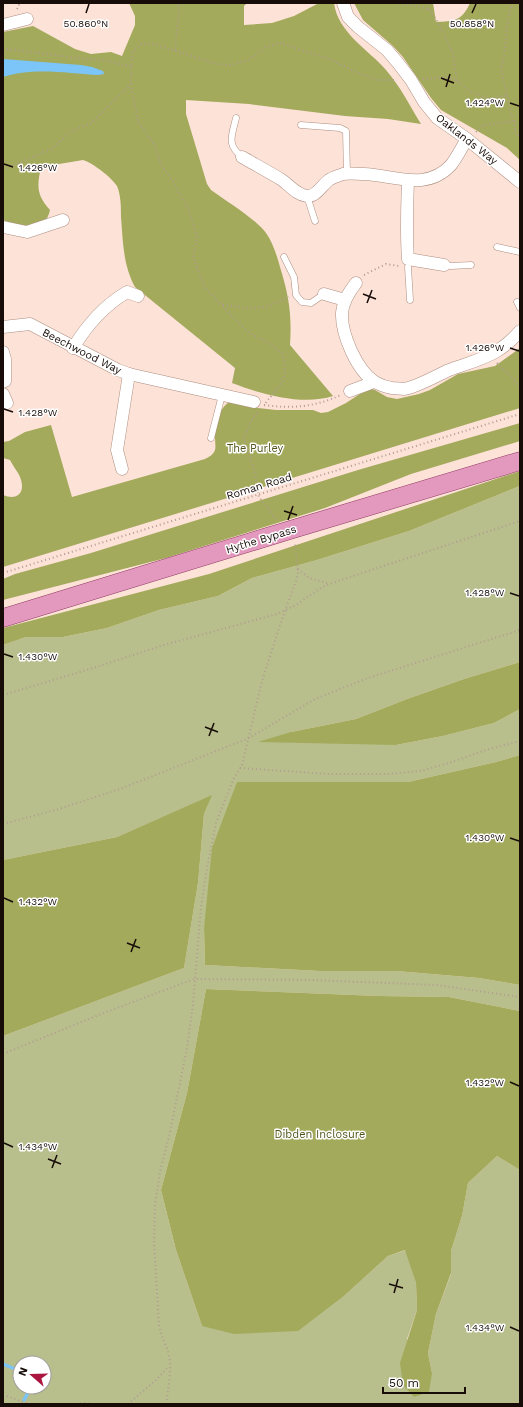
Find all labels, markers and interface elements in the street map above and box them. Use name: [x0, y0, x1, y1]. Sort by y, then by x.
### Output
text: 50.860°N: [64, 18, 108, 29]
text: 50.858°N: [450, 18, 494, 29]
text: 1.424°W: [466, 97, 505, 108]
street label: Oaklands Way: [433, 111, 500, 168]
text: 1.426°W: [19, 162, 58, 173]
street label: Beechwood Way: [40, 326, 124, 377]
text: 1.426°W: [466, 342, 505, 353]
text: 1.428°W: [19, 407, 58, 418]
park label: The Purley: [227, 442, 284, 455]
street label: Roman Road: [225, 470, 293, 503]
street label: Hythe Bypass: [224, 523, 298, 556]
text: 1.428°W: [466, 587, 505, 598]
text: 1.430°W: [19, 651, 58, 662]
text: 1.430°W: [466, 832, 505, 843]
text: 1.432°W: [19, 896, 58, 907]
text: 1.432°W: [466, 1077, 505, 1088]
park label: Dibden Inclosure: [275, 1128, 365, 1141]
text: 1.434°W: [19, 1141, 58, 1152]
text: 1.434°W: [466, 1322, 505, 1333]
north arrow: [12, 1355, 52, 1395]
text: N: [16, 1366, 31, 1378]
scale bar: [383, 1369, 465, 1395]
text: 50 m: [389, 1376, 419, 1390]

